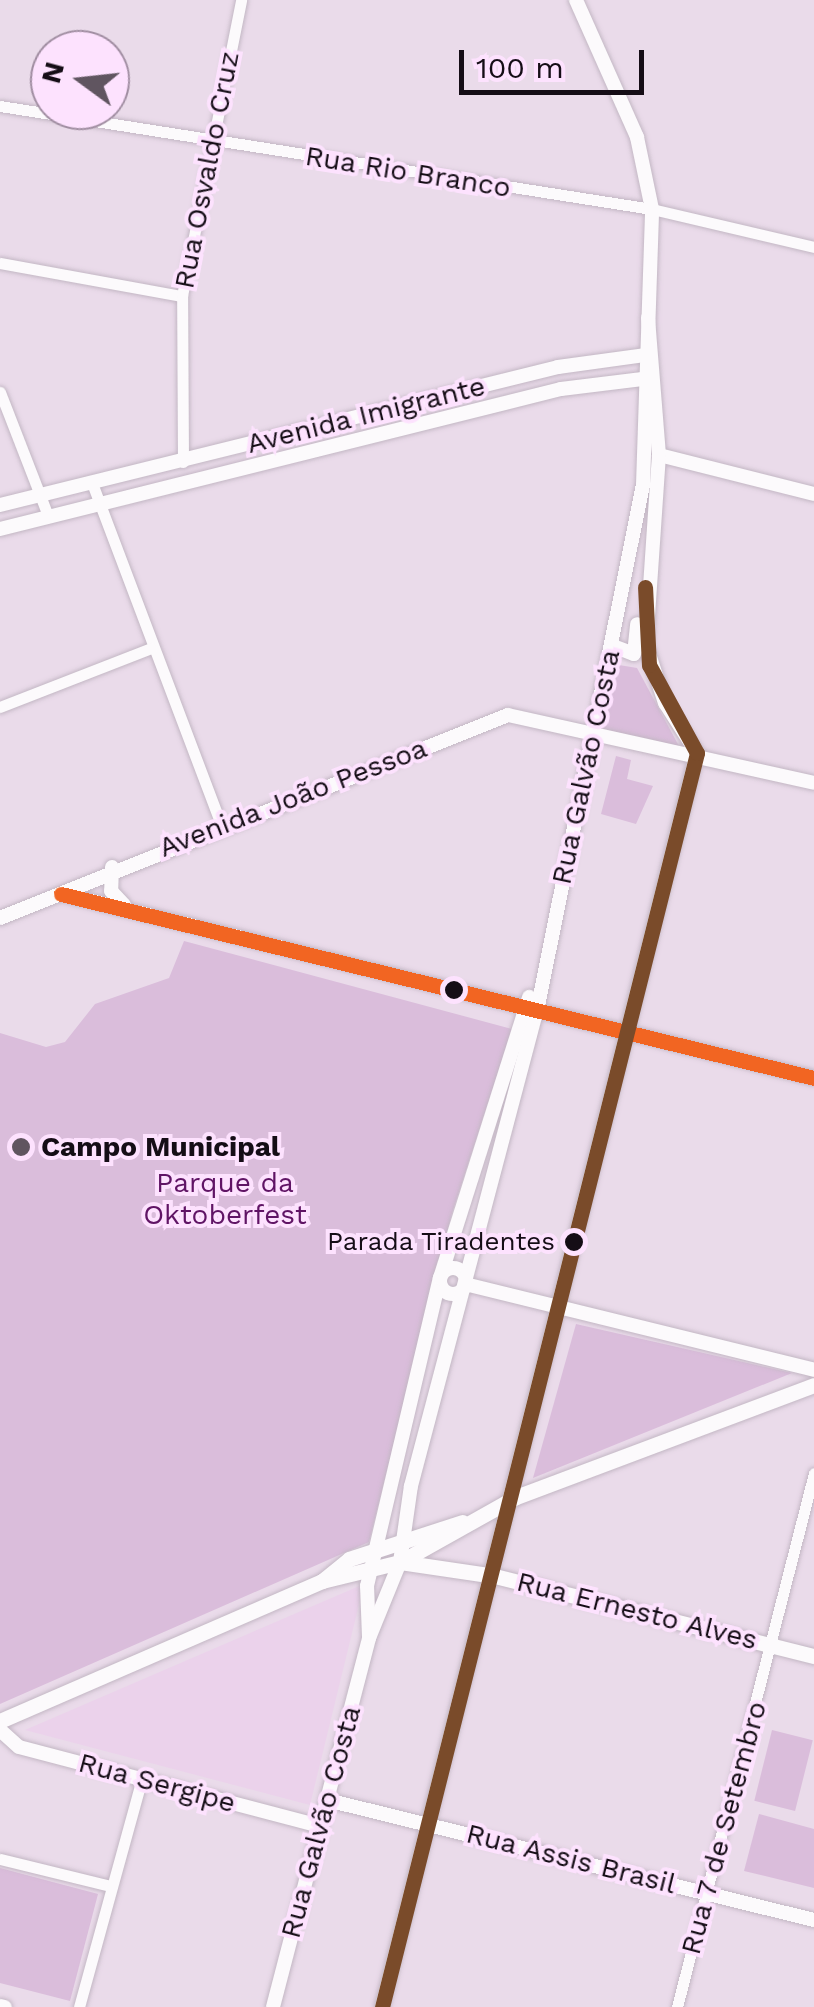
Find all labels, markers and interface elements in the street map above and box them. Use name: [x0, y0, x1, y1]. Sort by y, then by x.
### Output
north arrow: [30, 30, 130, 130]
scale bar: [464, 30, 649, 92]
street label: Rua Osvaldo Cruz: [167, 48, 247, 292]
text: 100 m: [476, 50, 564, 85]
text: N: [34, 58, 71, 87]
street label: Rua Rio Branco: [303, 139, 513, 205]
street label: Avenida Imigrante: [243, 369, 489, 461]
street label: Rua Galvão Costa: [545, 646, 627, 888]
street label: Avenida João Pessoa: [154, 731, 432, 865]
unlabelled marker: [444, 980, 464, 1000]
place label: Campo Municipal: [41, 1130, 280, 1164]
marker: Campo Municipal: [10, 1136, 32, 1158]
park label: Parque da Oktoberfest: [143, 1166, 307, 1232]
place label: Parada Tiradentes: [326, 1226, 555, 1258]
marker: Parada Tiradentes: [564, 1232, 584, 1252]
street label: Rua Ernesto Alves: [512, 1565, 762, 1657]
street label: Rua 7 de Setembro: [674, 1697, 774, 1959]
street label: Rua Galvão Costa: [274, 1702, 368, 1942]
street label: Rua Sergipe: [74, 1746, 240, 1820]
street label: Rua Assis Brasil: [462, 1817, 680, 1901]

